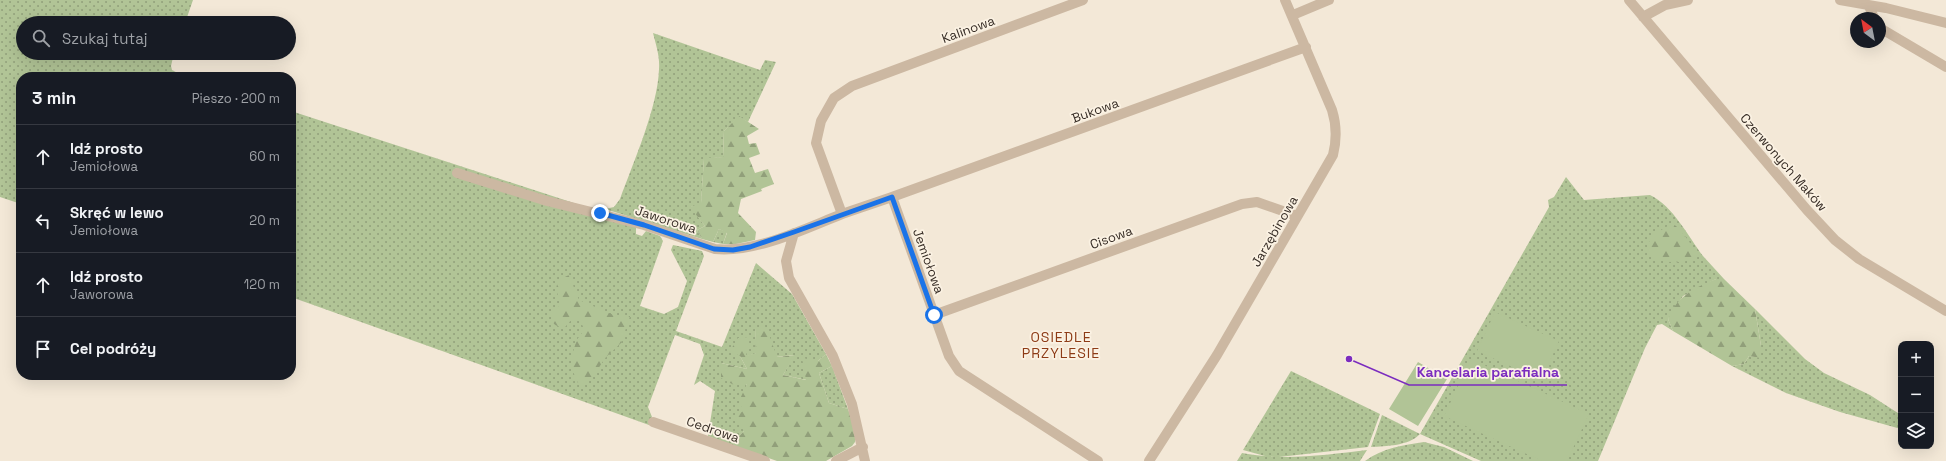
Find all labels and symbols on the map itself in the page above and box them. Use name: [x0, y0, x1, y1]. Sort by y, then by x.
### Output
street label: Kalinowa: [939, 12, 998, 47]
north arrow: [1850, 12, 1886, 48]
street label: Bukowa: [1069, 94, 1122, 127]
street label: Czerwonych Maków: [1736, 110, 1831, 215]
street label: Jarzębinowa: [1247, 192, 1302, 270]
street label: Jaworowa: [633, 202, 699, 238]
route end: [591, 204, 609, 222]
street label: Cisowa: [1088, 222, 1135, 253]
street label: Jemiołowa: [909, 226, 948, 296]
route start: [925, 306, 943, 324]
district label: OSIEDLE PRZYLESIE: [1022, 328, 1100, 362]
callout: Kancelaria parafialna: [1409, 359, 1567, 385]
text: Kancelaria parafialna: [1417, 363, 1559, 381]
street label: Cedrowa: [684, 413, 742, 447]

